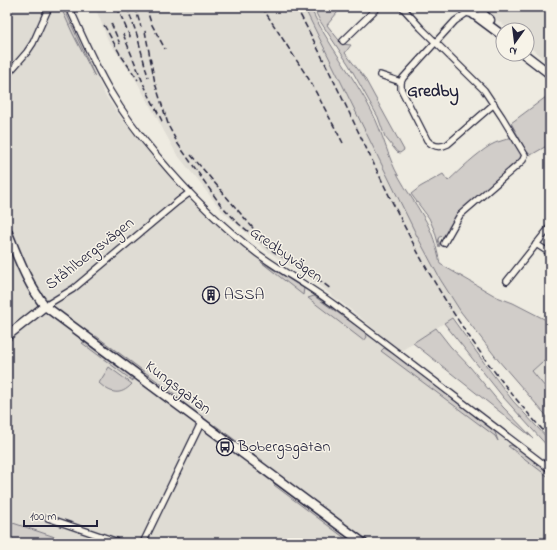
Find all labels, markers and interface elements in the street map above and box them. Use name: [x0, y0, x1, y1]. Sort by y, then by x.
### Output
north arrow: [495, 22, 535, 62]
text: N: [507, 42, 518, 59]
district label: Gredby: [407, 79, 459, 106]
street label: Ståhlbergsvägen: [40, 212, 140, 296]
street label: Gredbyvägen: [244, 221, 328, 289]
place label: ASSA: [224, 283, 264, 307]
building icon: ASSA: [201, 285, 221, 305]
street label: Kungsgatan: [140, 355, 216, 421]
place label: Bobergsgatan: [237, 435, 330, 459]
bus stop icon: Bobergsgatan: [215, 437, 235, 457]
scale bar: [24, 502, 97, 528]
text: 100 m: [30, 508, 57, 526]

